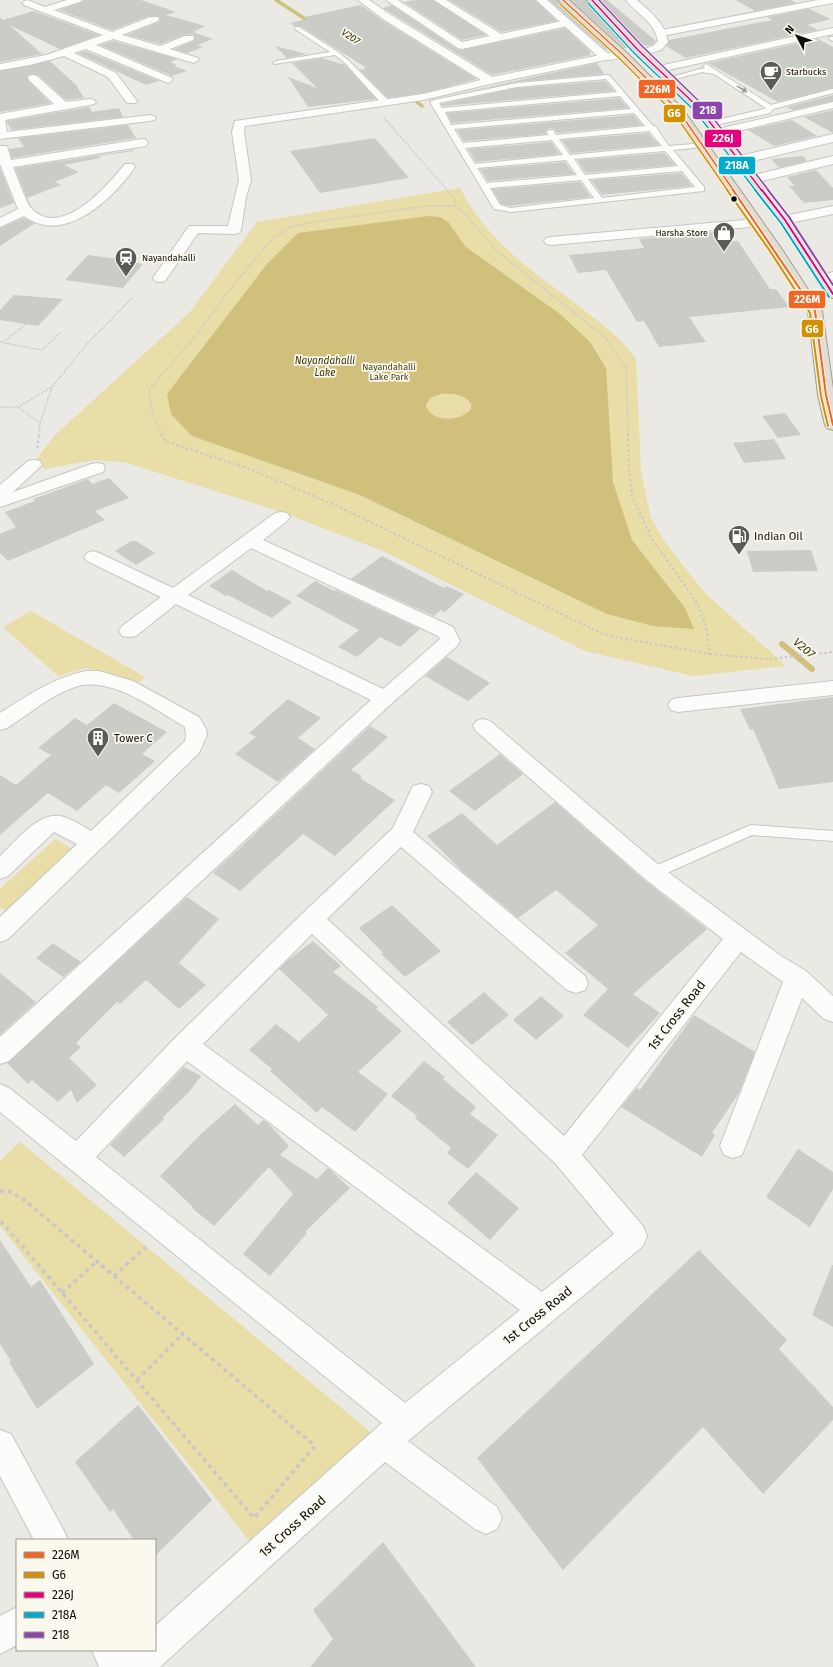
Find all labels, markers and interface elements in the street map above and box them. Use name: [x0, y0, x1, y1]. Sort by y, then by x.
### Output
north arrow: [777, 16, 817, 56]
text: N: [783, 23, 797, 37]
water label: V207: [339, 26, 363, 48]
cafe icon: Starbucks: [758, 59, 784, 92]
place label: Starbucks: [786, 67, 826, 77]
line badge: 226M: [638, 79, 676, 99]
text: 226M: [644, 83, 670, 96]
one-way arrow: [737, 85, 747, 93]
line badge: 218: [692, 101, 723, 120]
line badge: G6: [663, 104, 686, 123]
text: 218: [700, 104, 717, 117]
text: G6: [667, 107, 681, 120]
line badge: 226J: [704, 129, 742, 148]
text: 226J: [713, 132, 733, 145]
line badge: 218A: [718, 156, 756, 175]
text: 218A: [725, 159, 749, 172]
unlabelled marker: [729, 194, 739, 204]
shop icon: Harsha Store: [711, 220, 737, 253]
place label: Harsha Store: [656, 228, 708, 238]
station icon: Nayandahalli: [113, 245, 139, 278]
place label: Nayandahalli: [142, 253, 196, 263]
line badge: 226M: [788, 290, 826, 309]
text: 226M: [794, 293, 820, 306]
line badge: G6: [801, 319, 824, 338]
text: G6: [805, 323, 819, 336]
water label: Nayandahalli Lake: [295, 355, 355, 379]
park label: Nayandahalli Lake Park: [362, 362, 416, 382]
fuel station icon: Indian Oil: [726, 523, 752, 556]
place label: Indian Oil: [754, 530, 803, 543]
water label: V207: [790, 635, 818, 662]
building icon: Tower C: [85, 725, 111, 758]
place label: Tower C: [114, 732, 153, 745]
street label: 1st Cross Road: [644, 977, 708, 1053]
street label: 1st Cross Road: [500, 1283, 575, 1348]
street label: 1st Cross Road: [256, 1493, 329, 1560]
legend: [16, 1539, 156, 1651]
text: 226M: [52, 1548, 80, 1562]
text: G6: [52, 1568, 66, 1582]
text: 226J: [52, 1588, 74, 1602]
text: 218A: [52, 1608, 76, 1622]
text: 218: [52, 1628, 70, 1642]

